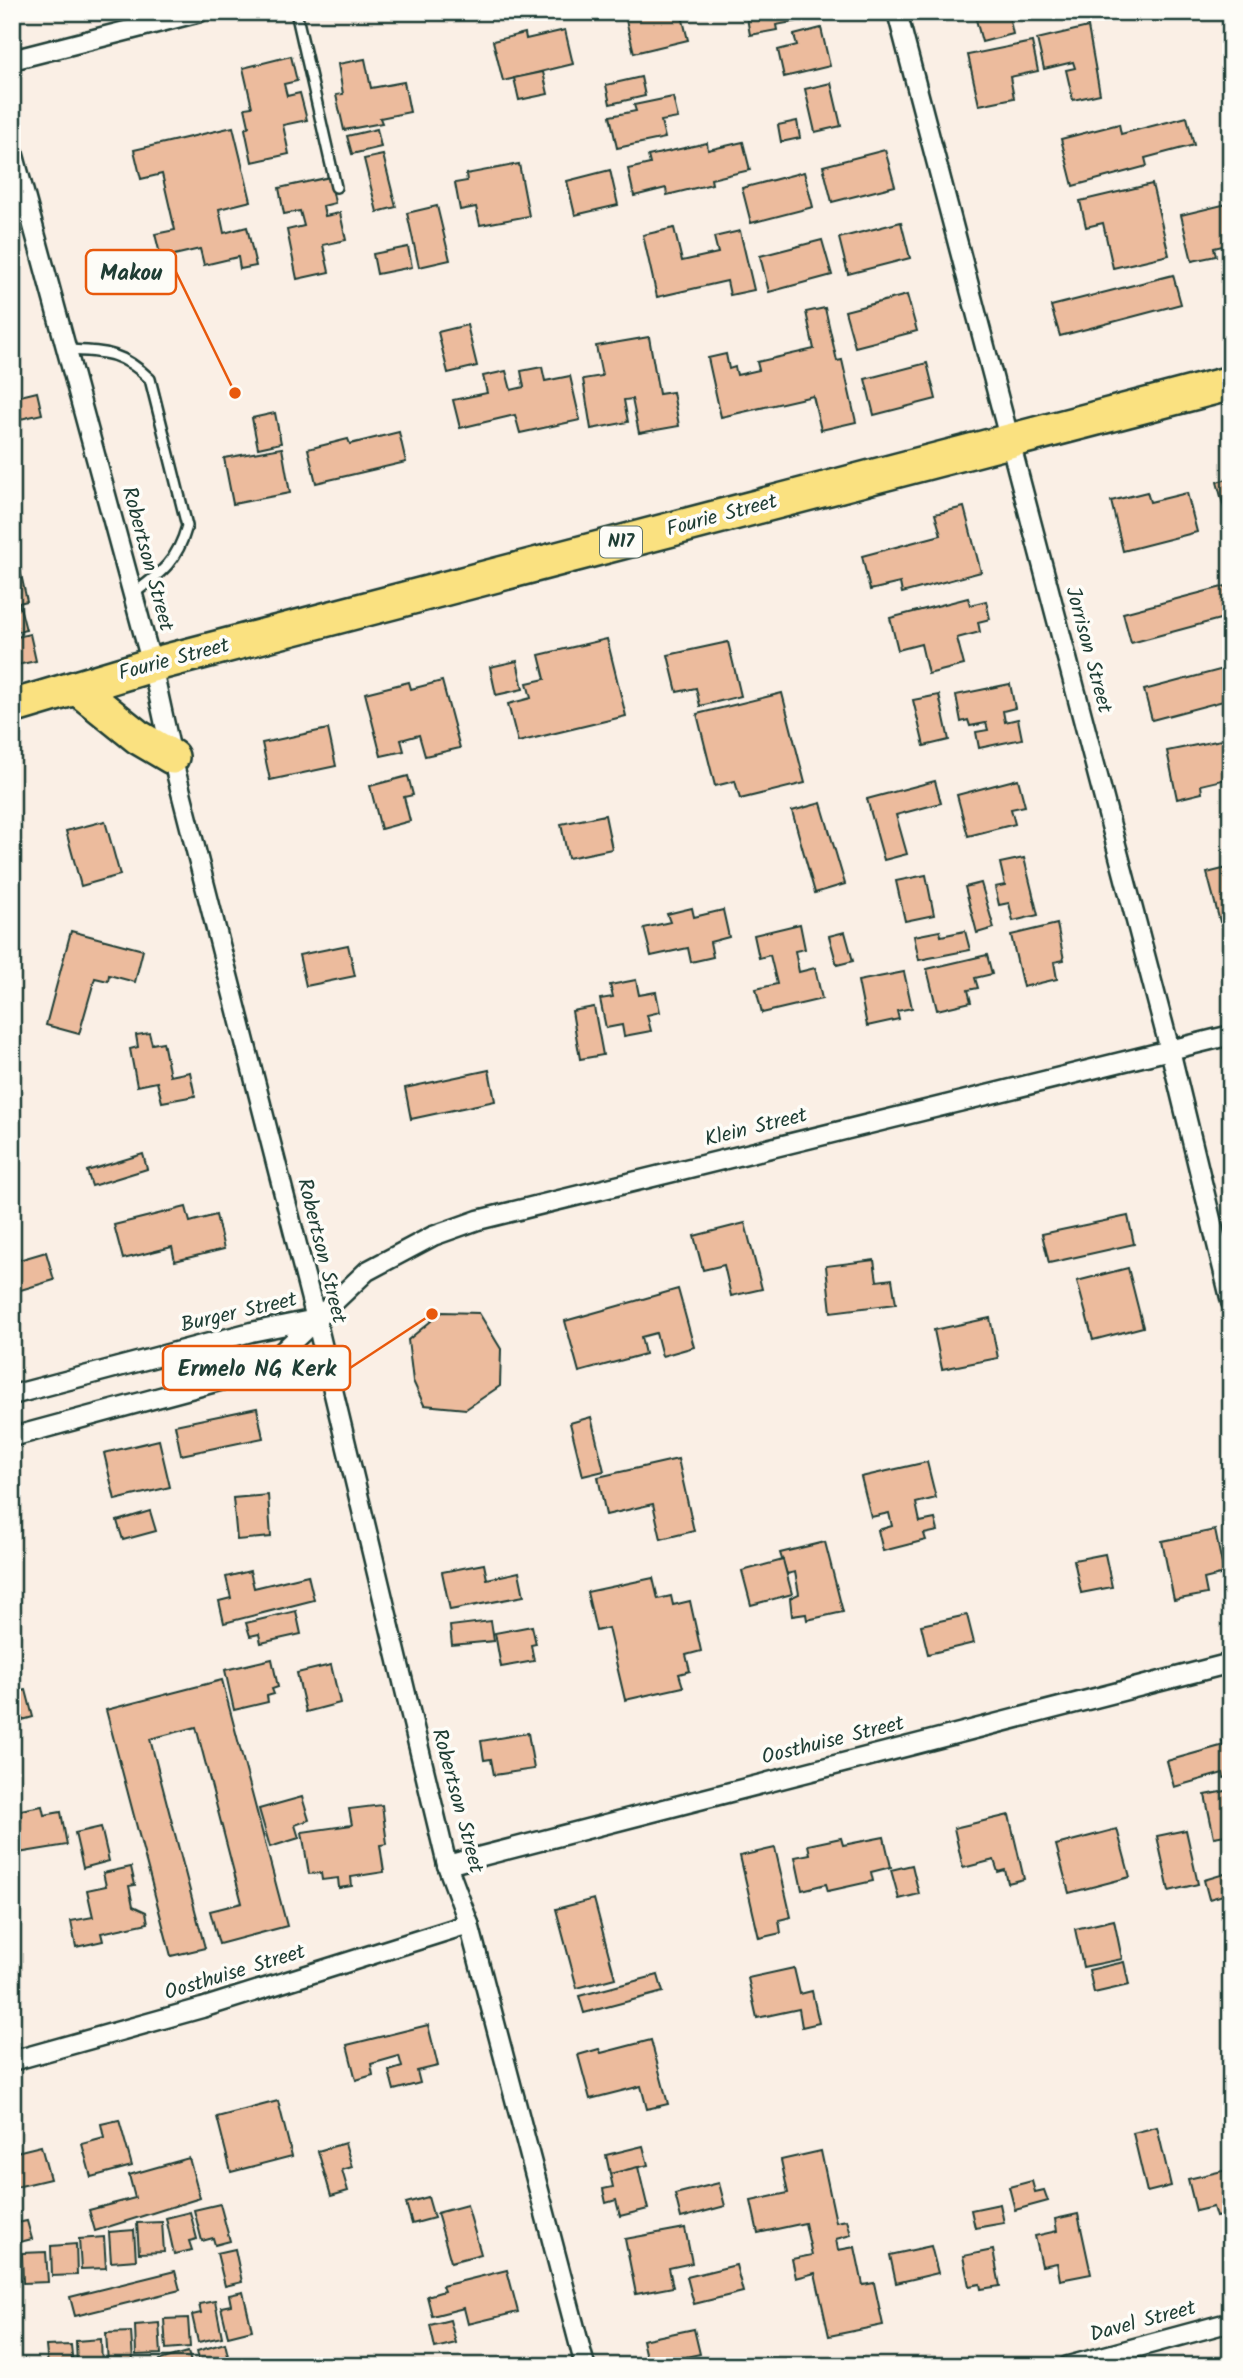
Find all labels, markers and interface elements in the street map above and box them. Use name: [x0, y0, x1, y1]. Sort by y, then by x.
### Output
callout: Makou: [86, 250, 176, 294]
text: Makou: [100, 256, 163, 292]
street label: Robertson Street: [112, 483, 182, 636]
street label: Fourie Street: [663, 485, 782, 547]
road number: N17: [600, 526, 642, 558]
street label: Jorrison Street: [1055, 583, 1121, 718]
street label: Fourie Street: [115, 629, 234, 691]
street label: Klein Street: [701, 1099, 812, 1157]
street label: Robertson Street: [287, 1175, 355, 1328]
street label: Burger Street: [178, 1283, 301, 1342]
callout: Ermelo NG Kerk: [163, 1346, 350, 1390]
text: Ermelo NG Kerk: [178, 1352, 337, 1388]
street label: Oosthuise Street: [758, 1707, 909, 1775]
street label: Robertson Street: [422, 1725, 492, 1878]
street label: Oosthuise Street: [160, 1936, 310, 2010]
street label: Davel Street: [1086, 2292, 1201, 2352]

